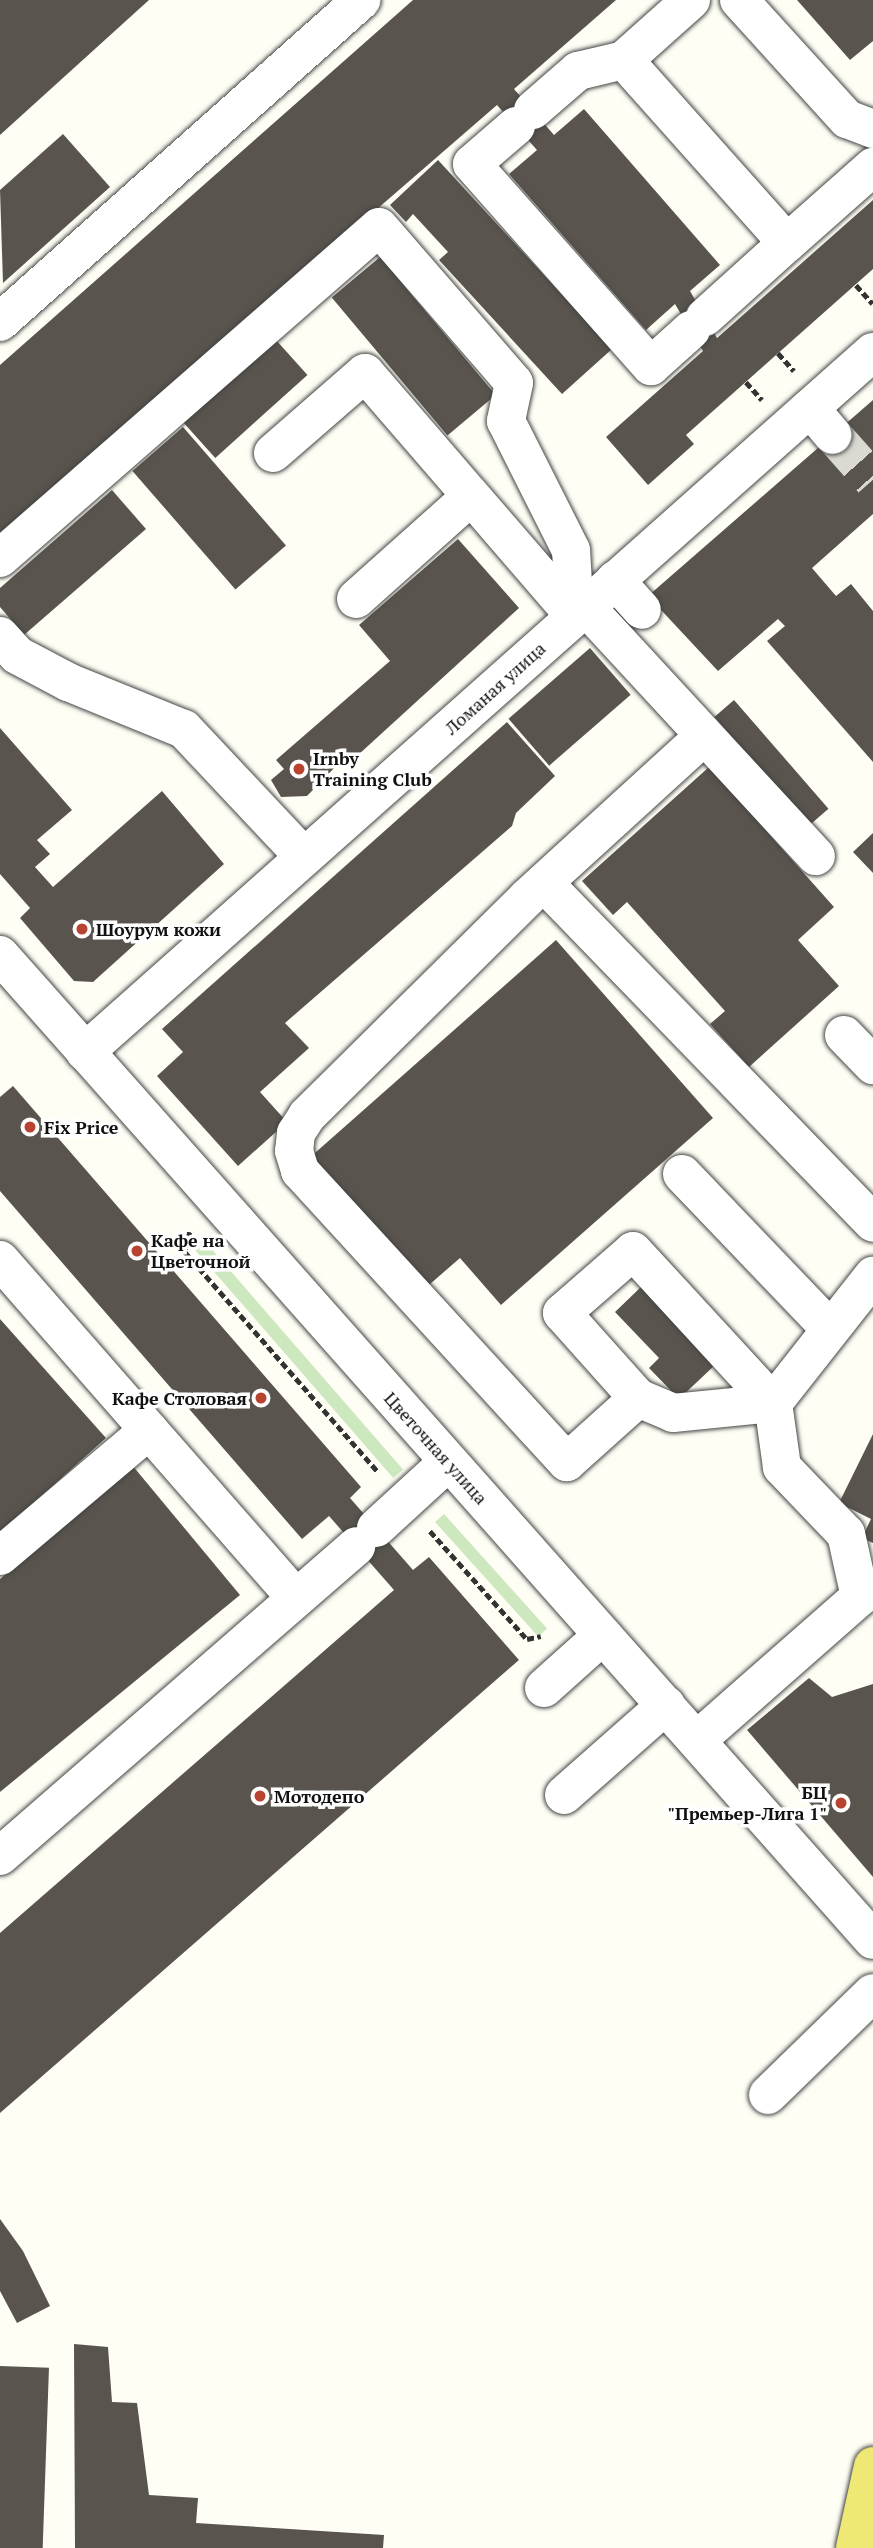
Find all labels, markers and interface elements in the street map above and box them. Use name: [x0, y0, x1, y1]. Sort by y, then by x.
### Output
street label: Ломаная улица: [440, 637, 550, 739]
place label: Irnby Training Club: [313, 748, 432, 790]
marker: Irnby Training Club: [291, 761, 307, 777]
place label: Шоурум кожи: [96, 918, 221, 940]
marker: Шоурум кожи: [74, 921, 90, 937]
place label: Fix Price: [44, 1116, 119, 1138]
marker: Fix Price: [22, 1119, 38, 1135]
place label: Кафе на Цветочной: [151, 1230, 251, 1272]
marker: Кафе на Цветочной: [129, 1243, 145, 1259]
place label: Кафе Столовая: [112, 1387, 247, 1409]
street label: Цветочная улица: [380, 1387, 492, 1509]
marker: Кафе Столовая: [253, 1390, 269, 1406]
place label: БЦ "Премьер-Лига 1": [668, 1782, 827, 1825]
place label: Мотодепо: [274, 1785, 364, 1807]
marker: Мотодепо: [252, 1788, 268, 1804]
marker: БЦ "Премьер-Лига 1": [833, 1795, 849, 1811]

